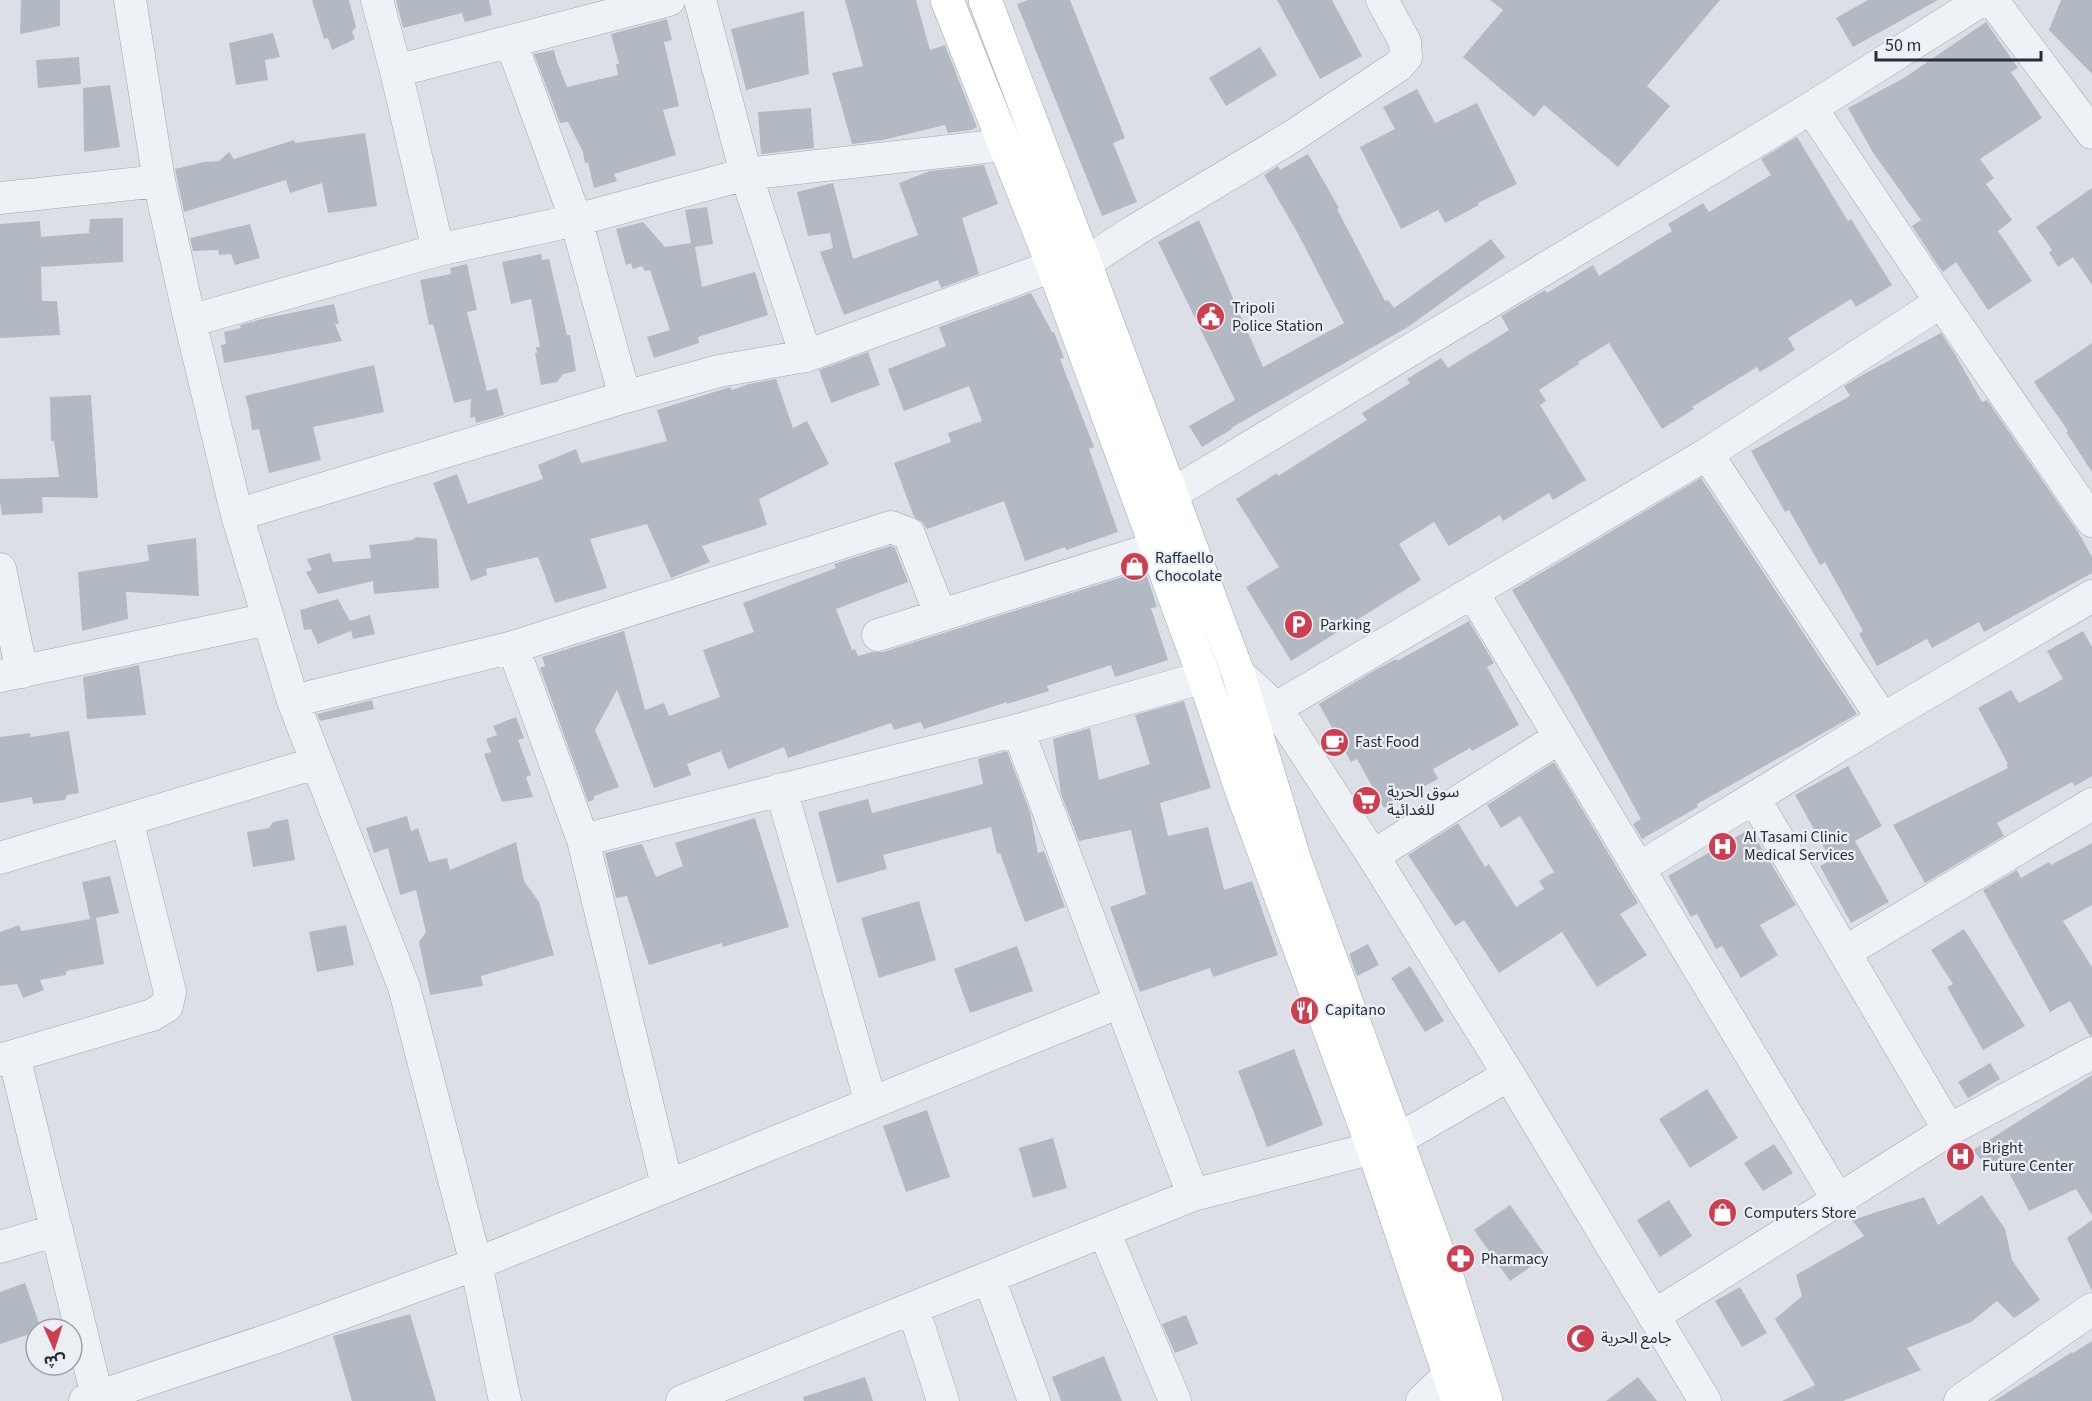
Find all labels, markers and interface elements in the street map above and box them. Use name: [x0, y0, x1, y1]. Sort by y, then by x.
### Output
scale bar: [1876, 24, 2041, 62]
text: 50 m: [1885, 33, 1921, 58]
place label: Tripoli Police Station: [1232, 297, 1323, 337]
public building icon: Tripoli Police Station: [1195, 301, 1227, 333]
place label: Raffaello Chocolate: [1155, 547, 1222, 587]
shop icon: Raffaello Chocolate: [1118, 551, 1150, 583]
parking icon: Parking: [1283, 609, 1315, 641]
place label: Parking: [1320, 614, 1371, 636]
cafe icon: Fast Food: [1318, 726, 1350, 758]
place label: Fast Food: [1355, 731, 1419, 753]
place label: سوق الحرية للغدائية: [1387, 781, 1459, 821]
supermarket icon: سوق الحرية للغدائية: [1350, 785, 1382, 817]
place label: Al Tasami Clinic Medical Services: [1744, 826, 1855, 866]
hospital icon: Al Tasami Clinic Medical Services: [1707, 830, 1739, 862]
restaurant icon: Capitano: [1288, 994, 1320, 1026]
place label: Capitano: [1325, 999, 1386, 1021]
place label: Bright Future Center: [1982, 1137, 2074, 1177]
hospital icon: Bright Future Center: [1945, 1141, 1977, 1173]
shop icon: Computers Store: [1707, 1197, 1739, 1229]
place label: Computers Store: [1744, 1202, 1857, 1224]
pharmacy icon: Pharmacy: [1444, 1243, 1476, 1275]
place label: Pharmacy: [1481, 1248, 1549, 1270]
north arrow: [24, 1317, 84, 1377]
mosque icon: جامع الحرية: [1564, 1322, 1596, 1354]
place label: جامع الحرية: [1601, 1327, 1672, 1350]
text: ش: [43, 1349, 66, 1373]

